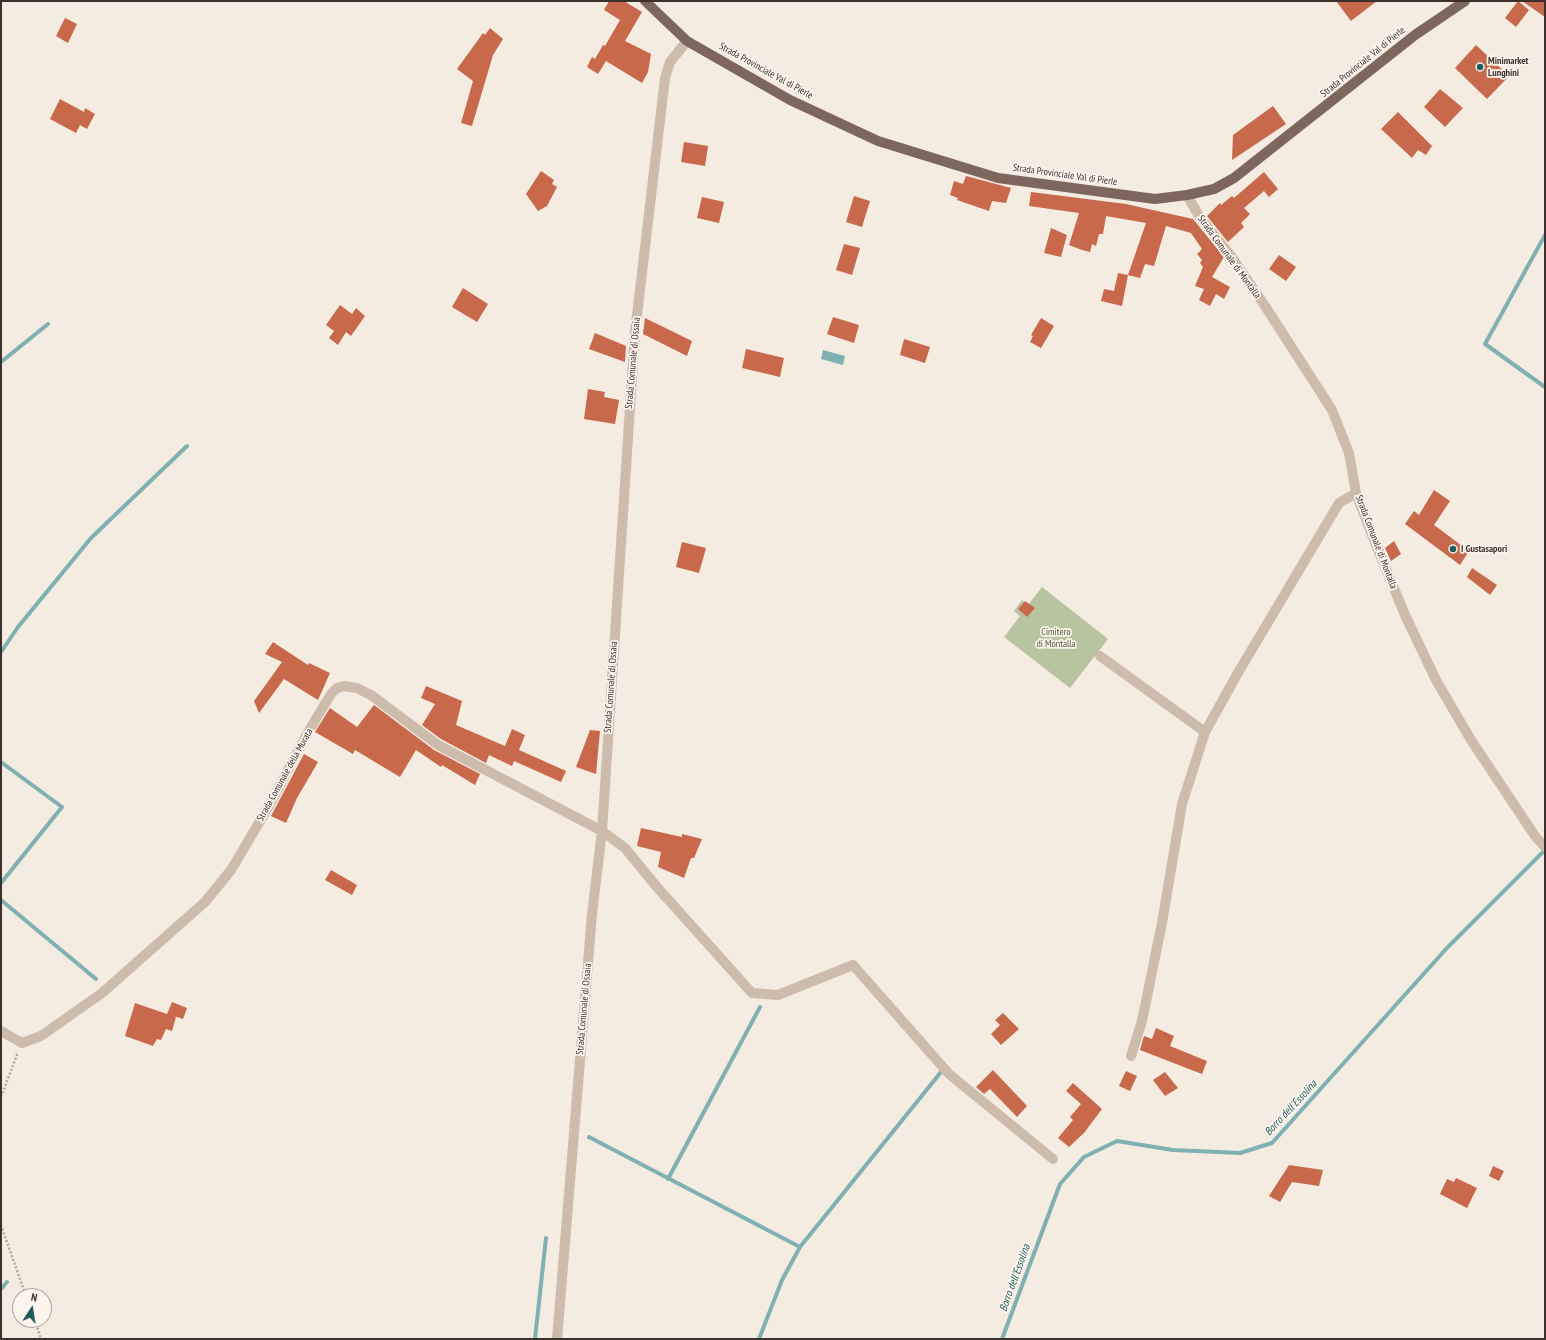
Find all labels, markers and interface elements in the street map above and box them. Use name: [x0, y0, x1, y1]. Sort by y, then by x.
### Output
street label: Strada Provinciale Val di Pierle: [1318, 24, 1408, 100]
street label: Strada Provinciale Val di Pierle: [717, 40, 815, 102]
place label: Minimarket Lunghini: [1488, 55, 1529, 78]
marker: Minimarket Lunghini: [1475, 62, 1485, 72]
street label: Strada Provinciale Val di Pierle: [1012, 162, 1118, 188]
street label: Strada Comunale di Montalla: [1195, 213, 1263, 301]
street label: Strada Comunale di Ossaia: [623, 317, 643, 409]
street label: Strada Comunale di Montalla: [1353, 493, 1399, 591]
place label: I Gustasapori: [1461, 543, 1507, 555]
marker: I Gustasapori: [1448, 544, 1458, 554]
park label: Cimitero di Montalla: [1036, 626, 1076, 650]
street label: Strada Comunale di Ossaia: [602, 641, 620, 733]
street label: Strada Comunale della Murata: [255, 727, 315, 823]
street label: Strada Comunale di Ossaia: [574, 963, 594, 1055]
water label: Borro dell'Essolina: [1262, 1078, 1320, 1138]
water label: Borro dell'Essolina: [997, 1243, 1033, 1313]
north arrow: [12, 1288, 52, 1328]
text: N: [30, 1290, 39, 1305]

